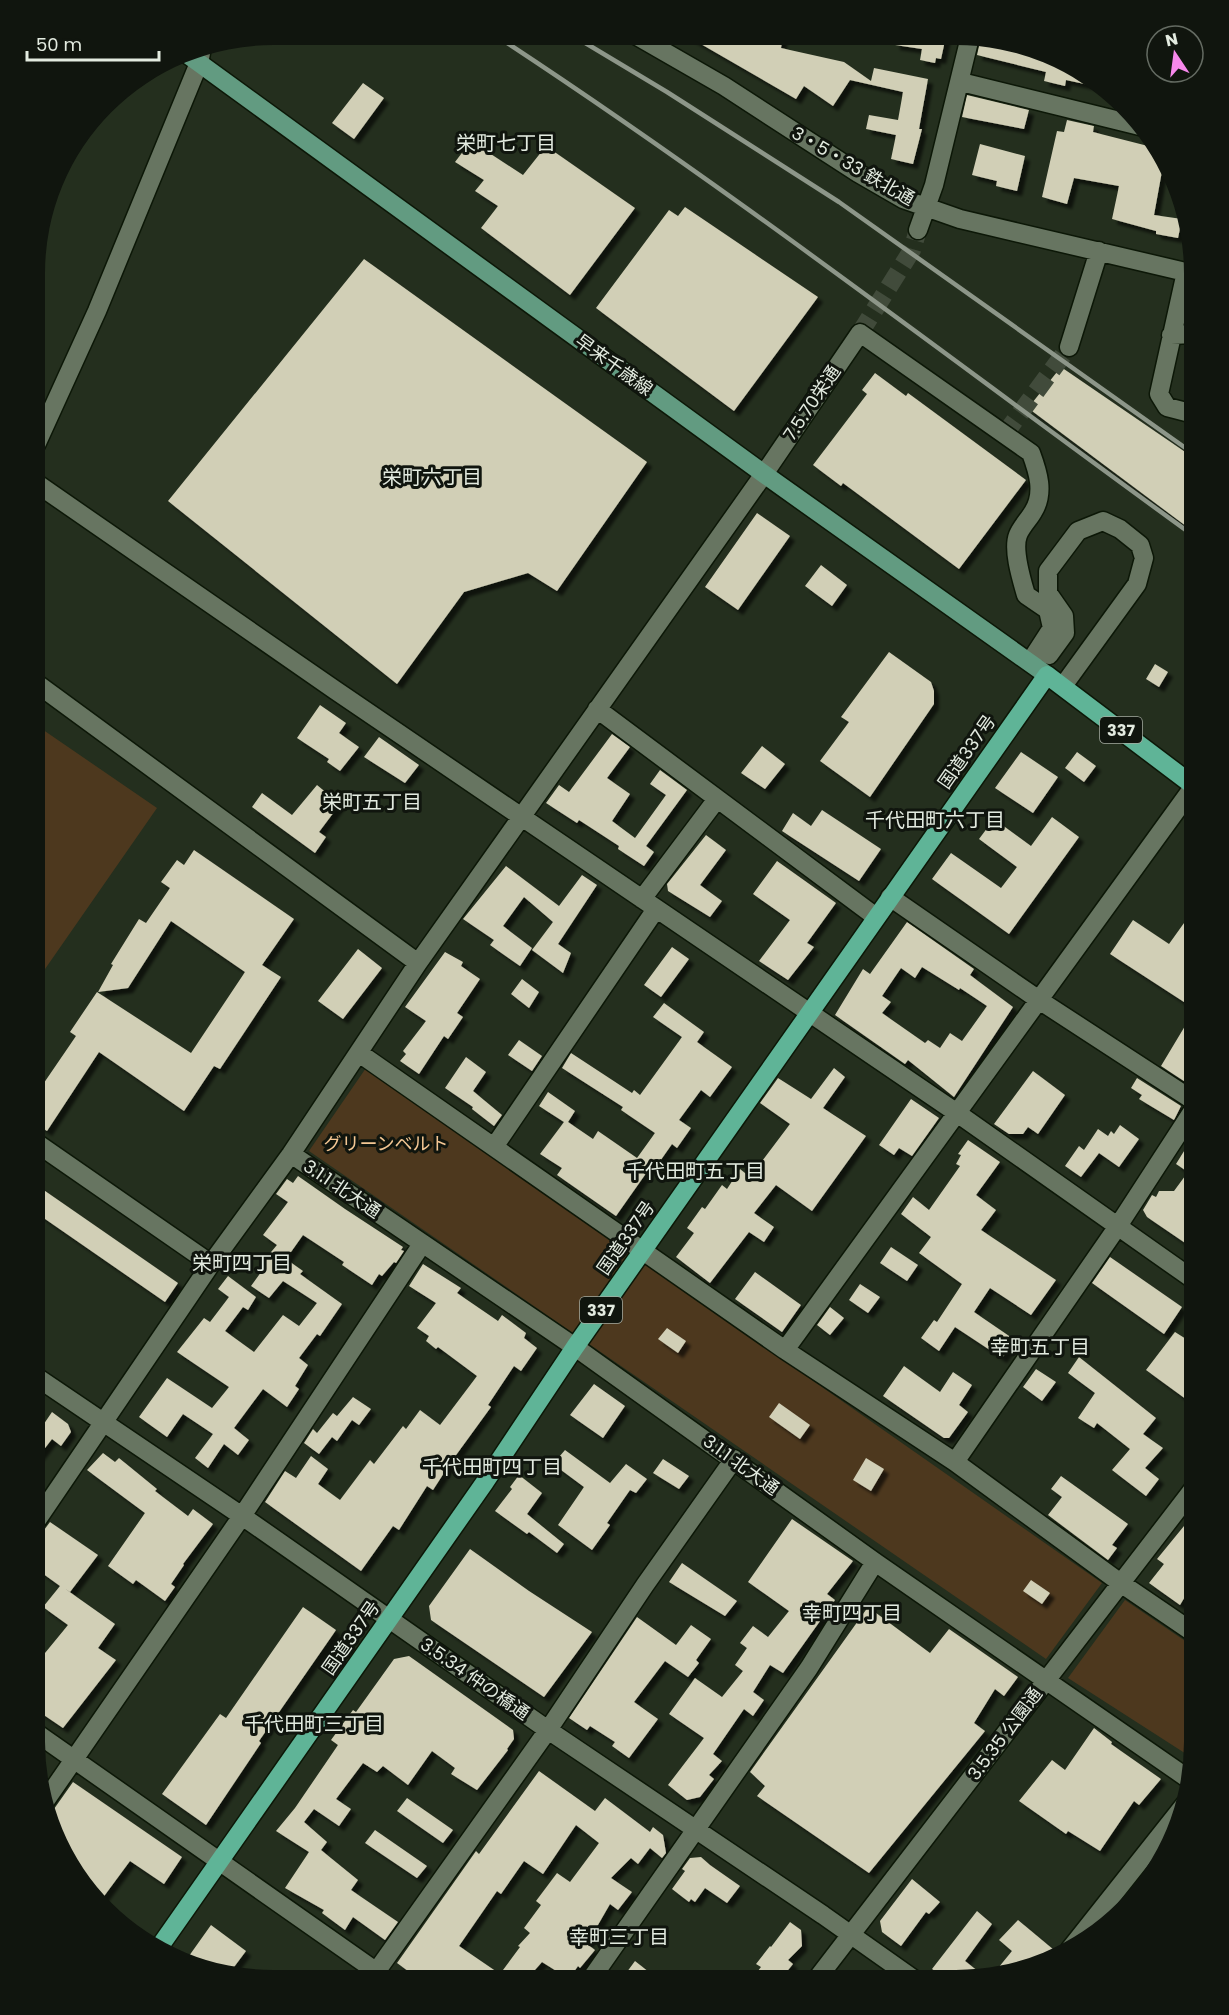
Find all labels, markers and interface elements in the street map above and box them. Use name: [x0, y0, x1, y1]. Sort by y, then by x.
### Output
scale bar: [27, 24, 159, 62]
north arrow: [1145, 24, 1205, 84]
text: N: [1163, 27, 1180, 52]
text: 50 m: [36, 32, 82, 57]
street label: 3・5・33 鉄北通: [787, 120, 919, 211]
district label: 栄町七丁目: [456, 129, 556, 157]
street label: 早来千歳線: [571, 328, 658, 401]
street label: 7.5.70栄通: [777, 360, 846, 445]
district label: 栄町六丁目: [382, 463, 482, 491]
street label: 国道337号: [932, 710, 1001, 794]
road number: 337: [1100, 717, 1142, 743]
district label: 栄町五丁目: [322, 788, 422, 816]
district label: 千代田町六丁目: [865, 806, 1005, 834]
park label: グリーンベルト: [323, 1131, 449, 1156]
street label: 3.1.1 北大通: [299, 1153, 386, 1224]
district label: 千代田町五丁目: [625, 1157, 765, 1185]
street label: 国道337号: [591, 1196, 660, 1280]
district label: 栄町四丁目: [192, 1249, 292, 1277]
road number: 337: [580, 1297, 622, 1323]
district label: 幸町五丁目: [990, 1333, 1090, 1361]
street label: 3.1.1 北大通: [698, 1428, 784, 1501]
district label: 千代田町四丁目: [422, 1453, 562, 1481]
street label: 国道337号: [316, 1596, 385, 1680]
district label: 幸町四丁目: [802, 1599, 902, 1627]
street label: 3.5.34 仲の橋通: [416, 1632, 535, 1726]
street label: 3.5.35 公園通: [961, 1682, 1048, 1785]
district label: 千代田町三丁目: [244, 1710, 384, 1738]
district label: 幸町三丁目: [569, 1923, 669, 1951]

